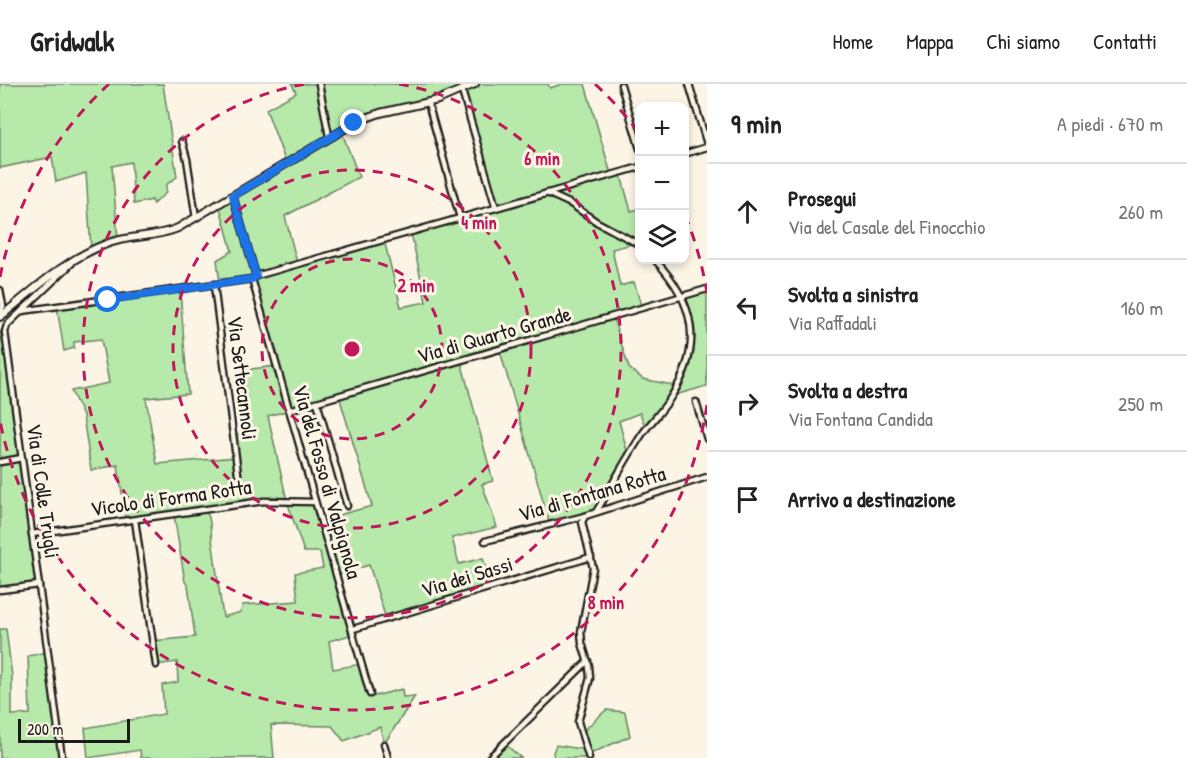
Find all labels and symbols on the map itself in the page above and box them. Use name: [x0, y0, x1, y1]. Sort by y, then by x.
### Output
route end: [340, 109, 366, 135]
text: 6 min: [524, 146, 560, 171]
text: 4 min: [461, 210, 497, 235]
text: 2 min: [398, 273, 434, 298]
route start: [94, 286, 120, 312]
street label: Via di Quarto Grande: [414, 299, 574, 370]
street label: Via Settecannoli: [221, 314, 264, 441]
centre of rings: [342, 339, 362, 359]
street label: Via del Fosso di Valpignola: [286, 381, 369, 582]
street label: Via di Colle Trugli: [20, 422, 67, 560]
street label: Via di Fontana Rotta: [515, 459, 669, 528]
street label: Vicolo di Forma Rotta: [89, 472, 253, 523]
street label: Via dei Sassi: [417, 549, 516, 604]
text: 8 min: [588, 590, 624, 615]
scale bar: [18, 716, 130, 744]

